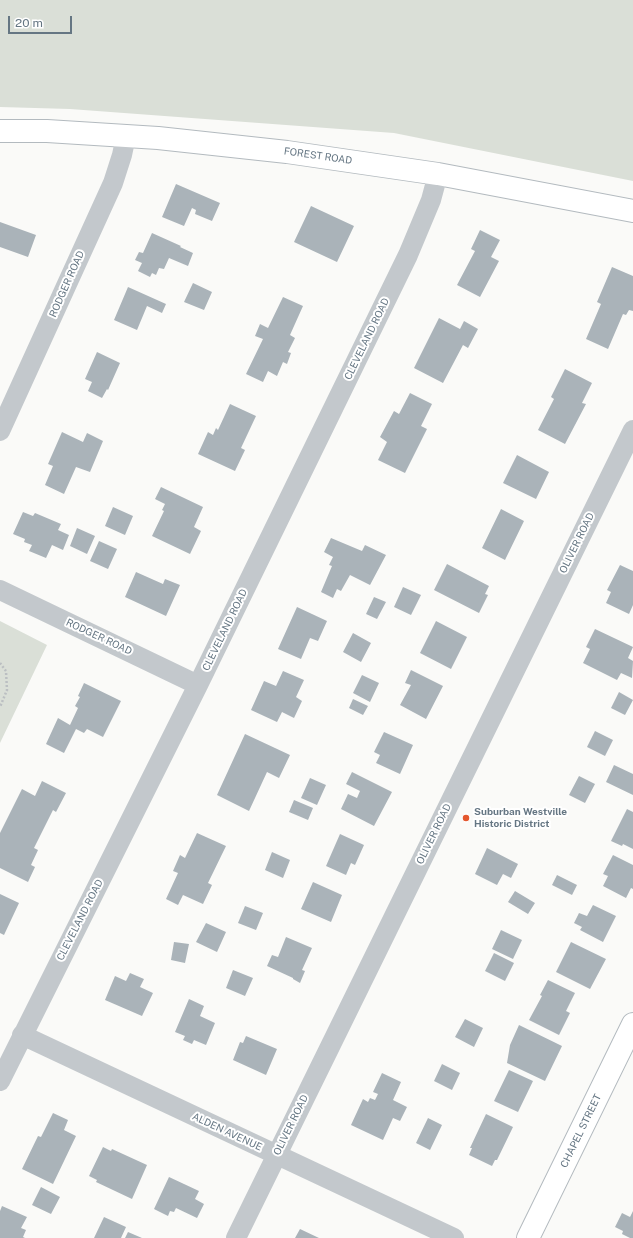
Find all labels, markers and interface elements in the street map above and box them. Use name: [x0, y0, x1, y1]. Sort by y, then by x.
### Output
scale bar: [10, 8, 74, 34]
text: 20 m: [15, 16, 43, 30]
street label: FOREST ROAD: [283, 145, 353, 167]
street label: RODGER ROAD: [47, 249, 87, 319]
street label: CLEVELAND ROAD: [342, 296, 392, 382]
street label: OLIVER ROAD: [557, 511, 597, 575]
street label: CLEVELAND ROAD: [200, 587, 250, 673]
street label: RODGER ROAD: [64, 616, 134, 658]
street label: OLIVER ROAD: [414, 802, 454, 866]
place label: Suburban Westville Historic District: [474, 806, 567, 830]
marker: Suburban Westville Historic District: [461, 813, 471, 823]
street label: CLEVELAND ROAD: [54, 877, 106, 963]
street label: CHAPEL STREET: [558, 1092, 604, 1170]
street label: OLIVER ROAD: [271, 1093, 311, 1157]
street label: ALDEN AVENUE: [190, 1111, 264, 1153]

